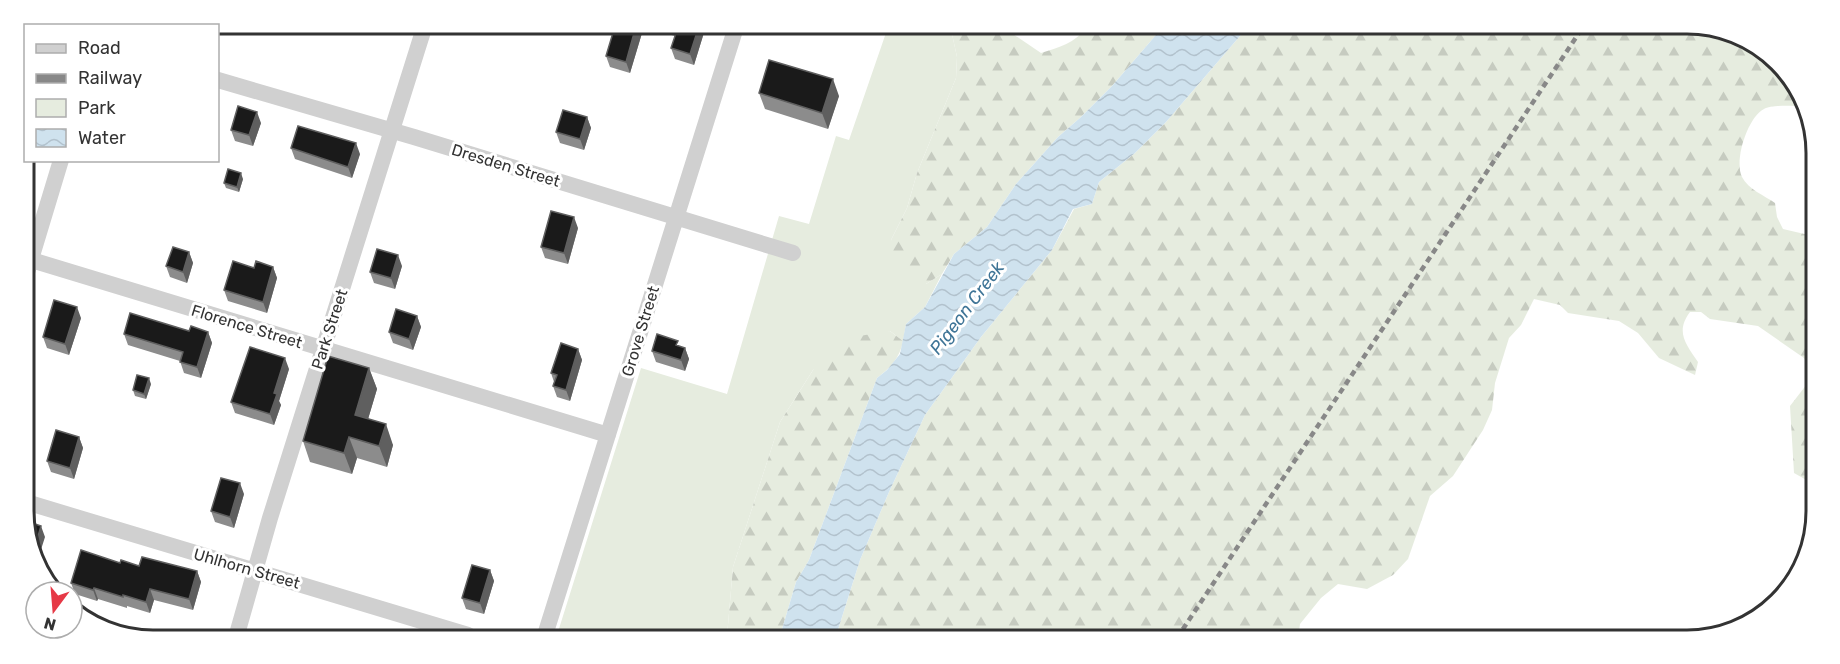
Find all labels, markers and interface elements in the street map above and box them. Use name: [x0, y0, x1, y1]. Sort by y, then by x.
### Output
legend: [24, 24, 219, 162]
text: Road: [78, 37, 121, 59]
text: Railway: [78, 67, 142, 89]
text: Park: [78, 97, 116, 119]
text: Water: [78, 127, 126, 149]
street label: Dresden Street: [449, 140, 562, 191]
water label: Pigeon Creek: [925, 257, 1009, 359]
street label: Grove Street: [618, 284, 663, 379]
street label: Park Street: [308, 287, 351, 372]
street label: Florence Street: [189, 301, 305, 352]
street label: Uhlhorn Street: [192, 544, 302, 593]
north arrow: [24, 580, 84, 640]
text: N: [42, 613, 58, 635]

